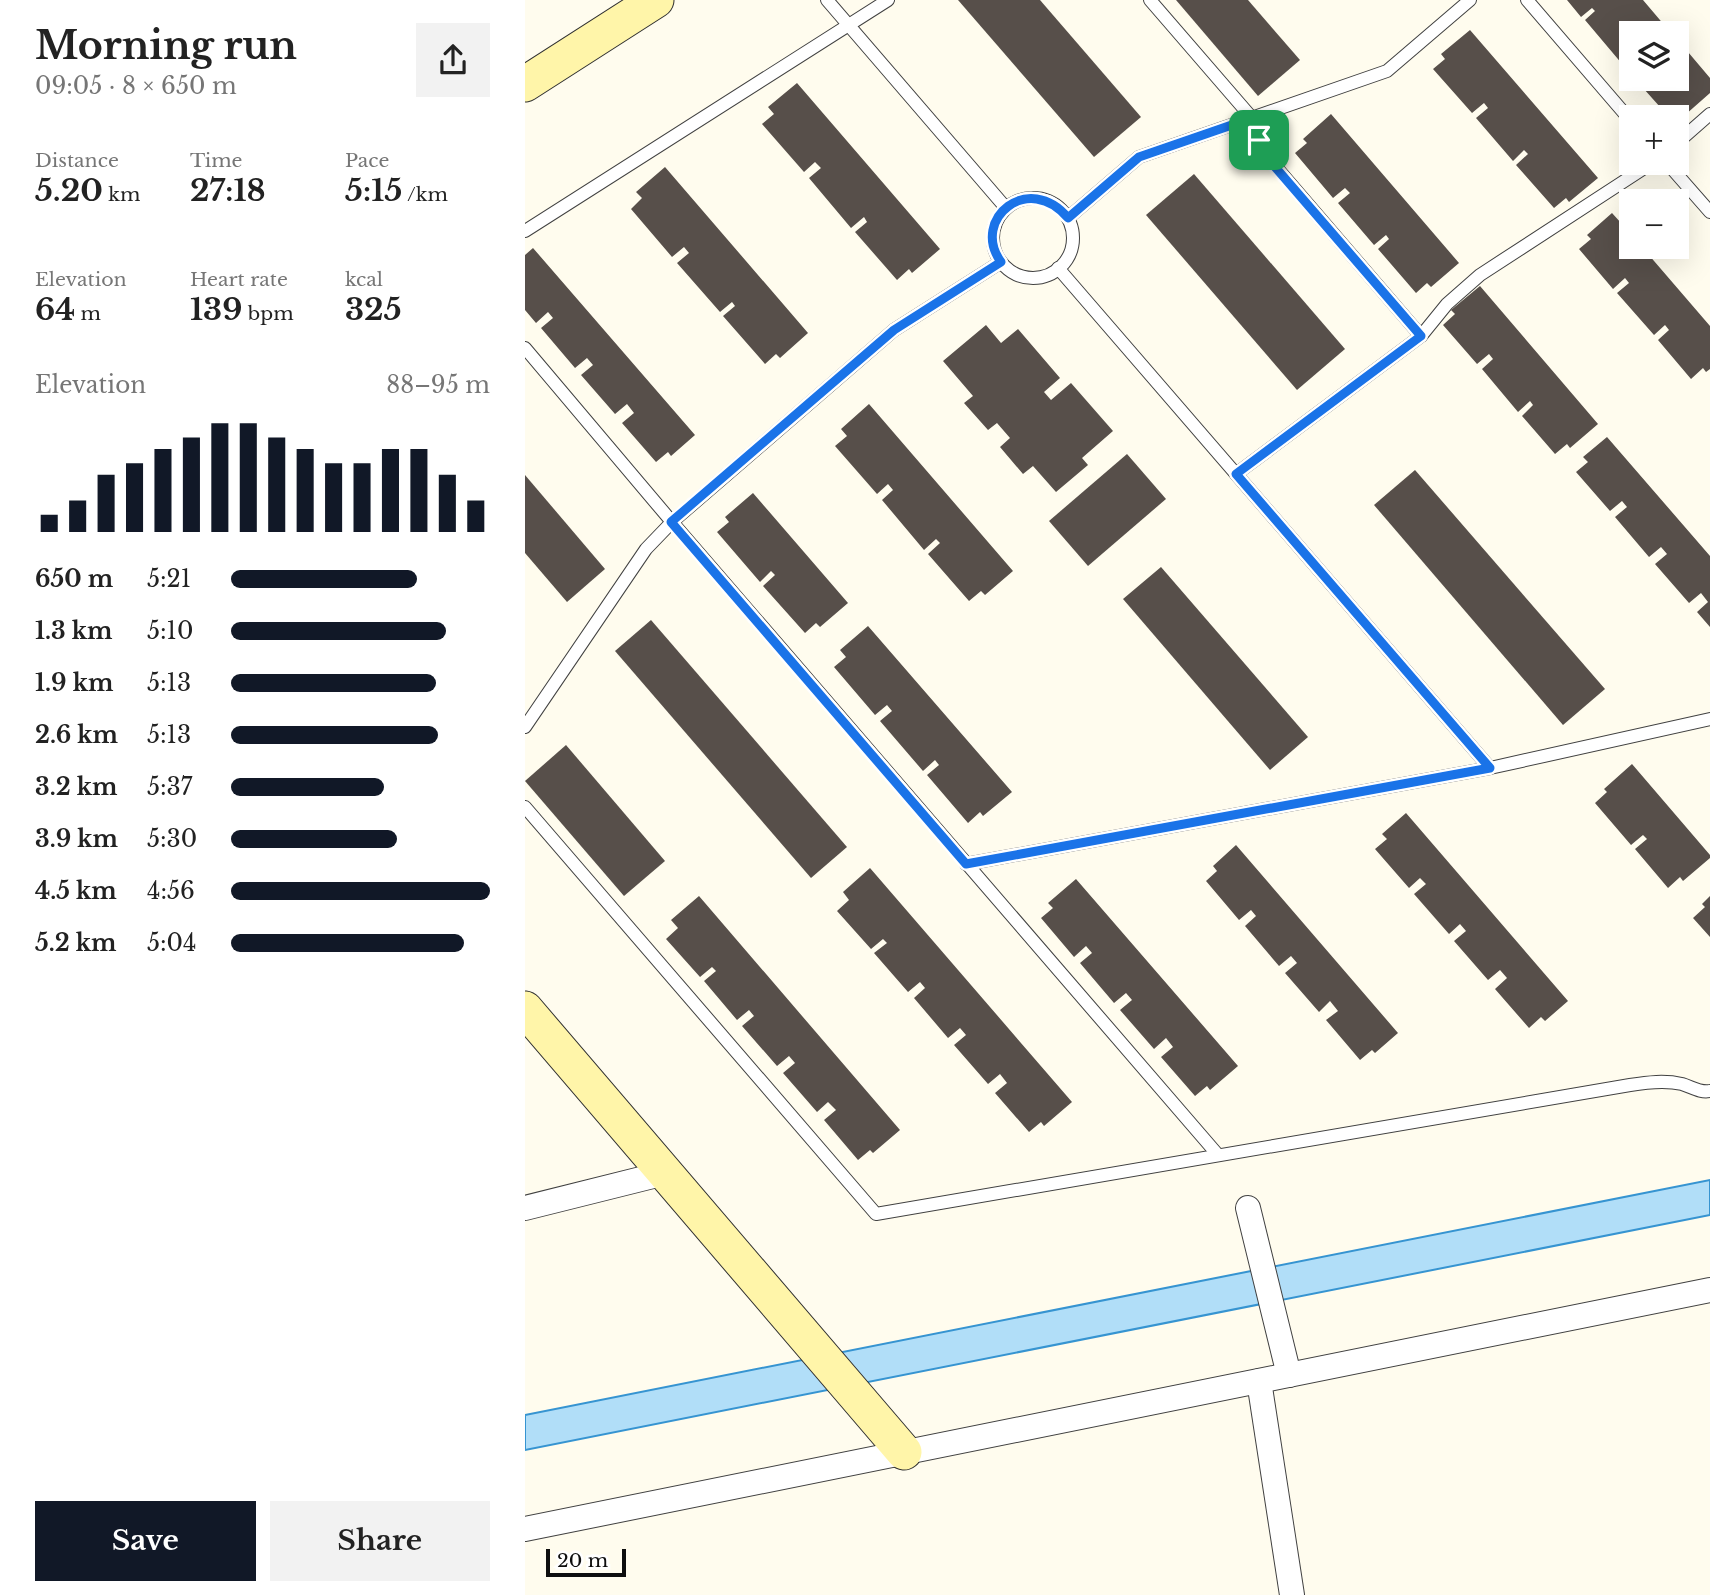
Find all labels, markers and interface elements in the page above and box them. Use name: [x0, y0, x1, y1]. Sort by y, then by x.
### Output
map controls: [1619, 21, 1689, 259]
button: layers: [1619, 21, 1689, 91]
text: Morning run: [35, 22, 297, 69]
button: share: [416, 23, 490, 97]
text: 09:05 · 8 × 650 m: [35, 72, 237, 100]
button: +: [1619, 105, 1689, 175]
pin: [1229, 110, 1289, 170]
icon: arrive: [1240, 121, 1278, 159]
text: Distance: [35, 149, 119, 172]
text: Time: [190, 149, 242, 172]
text: Pace: [345, 149, 389, 172]
text: 5.20: [35, 172, 103, 209]
text: 27:18: [190, 172, 266, 209]
text: 5:15: [345, 172, 402, 209]
text: km: [103, 183, 140, 206]
text: /km: [402, 183, 448, 206]
button: −: [1619, 189, 1689, 259]
text: Elevation: [35, 268, 127, 291]
text: Heart rate: [190, 268, 288, 291]
text: kcal: [345, 268, 383, 291]
text: 64: [35, 291, 75, 328]
text: 139: [190, 291, 242, 328]
text: 325: [345, 291, 402, 328]
text: m: [75, 302, 101, 325]
text: bpm: [242, 302, 294, 325]
text: Elevation: [35, 371, 146, 399]
text: 88–95 m: [386, 371, 490, 399]
text: 650 m: [35, 565, 113, 593]
text: 5:21: [147, 565, 191, 593]
text: 1.3 km: [35, 617, 113, 645]
text: 5:10: [147, 617, 193, 645]
text: 1.9 km: [35, 669, 113, 697]
text: 5:13: [147, 669, 191, 697]
text: 2.6 km: [35, 721, 118, 749]
text: 5:13: [147, 721, 191, 749]
text: 3.2 km: [35, 773, 117, 801]
text: 5:37: [147, 773, 192, 801]
text: 3.9 km: [35, 825, 118, 853]
text: 5:30: [147, 825, 197, 853]
text: 4.5 km: [35, 877, 117, 905]
text: 4:56: [147, 877, 195, 905]
text: 5.2 km: [35, 929, 116, 957]
text: 5:04: [147, 929, 197, 957]
button: Save: [35, 1501, 256, 1581]
button: Share: [270, 1501, 490, 1581]
scale bar: [546, 1546, 627, 1578]
text: 20 m: [557, 1549, 608, 1572]

